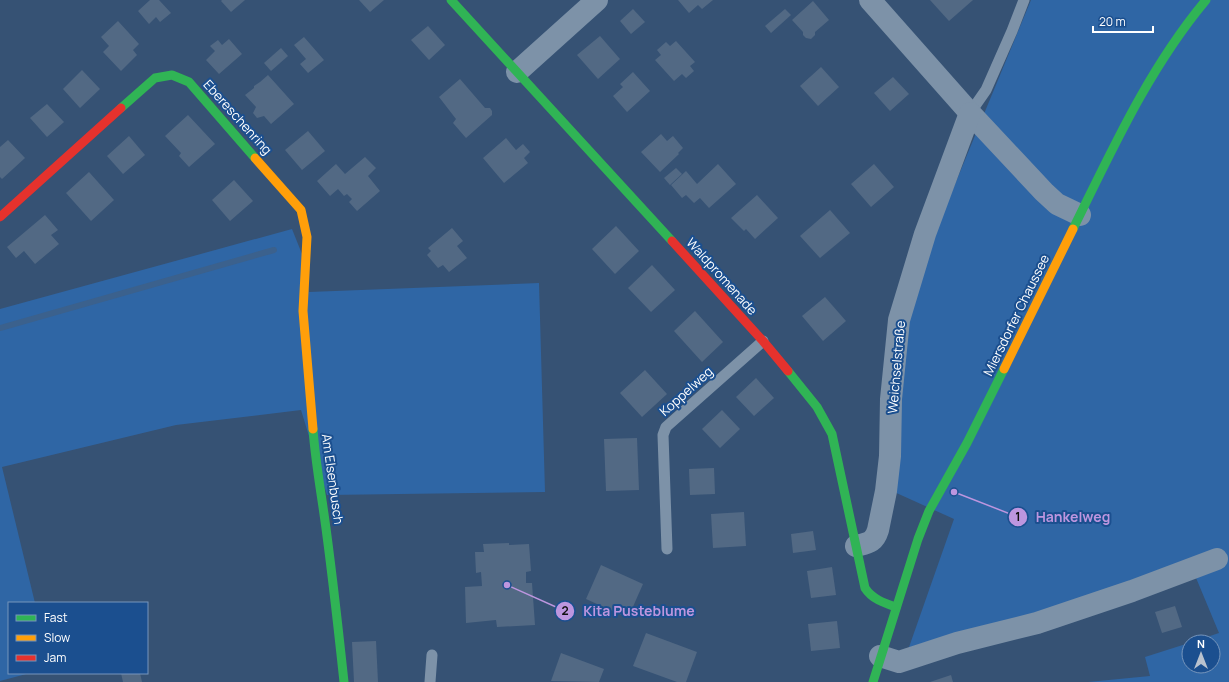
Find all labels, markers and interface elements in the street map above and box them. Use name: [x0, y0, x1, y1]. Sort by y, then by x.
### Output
scale bar: [1093, 8, 1153, 34]
text: 20 m: [1099, 13, 1126, 30]
street label: Ebereschenring: [200, 76, 276, 158]
street label: Waldpromenade: [682, 234, 762, 319]
street label: Miersdorfer Chaussee: [979, 251, 1053, 379]
street label: Weichselstraße: [883, 319, 909, 414]
street label: Koppelweg: [655, 362, 717, 420]
street label: Am Elsenbusch: [318, 432, 348, 526]
callout: Hankelweg: [1008, 504, 1119, 530]
text: Hankelweg: [1036, 507, 1110, 526]
text: 1: [1015, 508, 1021, 525]
callout: Kita Pusteblume: [555, 598, 703, 624]
text: Kita Pusteblume: [583, 601, 695, 620]
legend: [8, 602, 148, 674]
text: 2: [561, 602, 569, 619]
text: Fast: [44, 609, 68, 626]
text: Slow: [44, 629, 70, 646]
north arrow: [1181, 634, 1221, 674]
text: N: [1197, 636, 1205, 651]
text: Jam: [44, 649, 66, 666]

